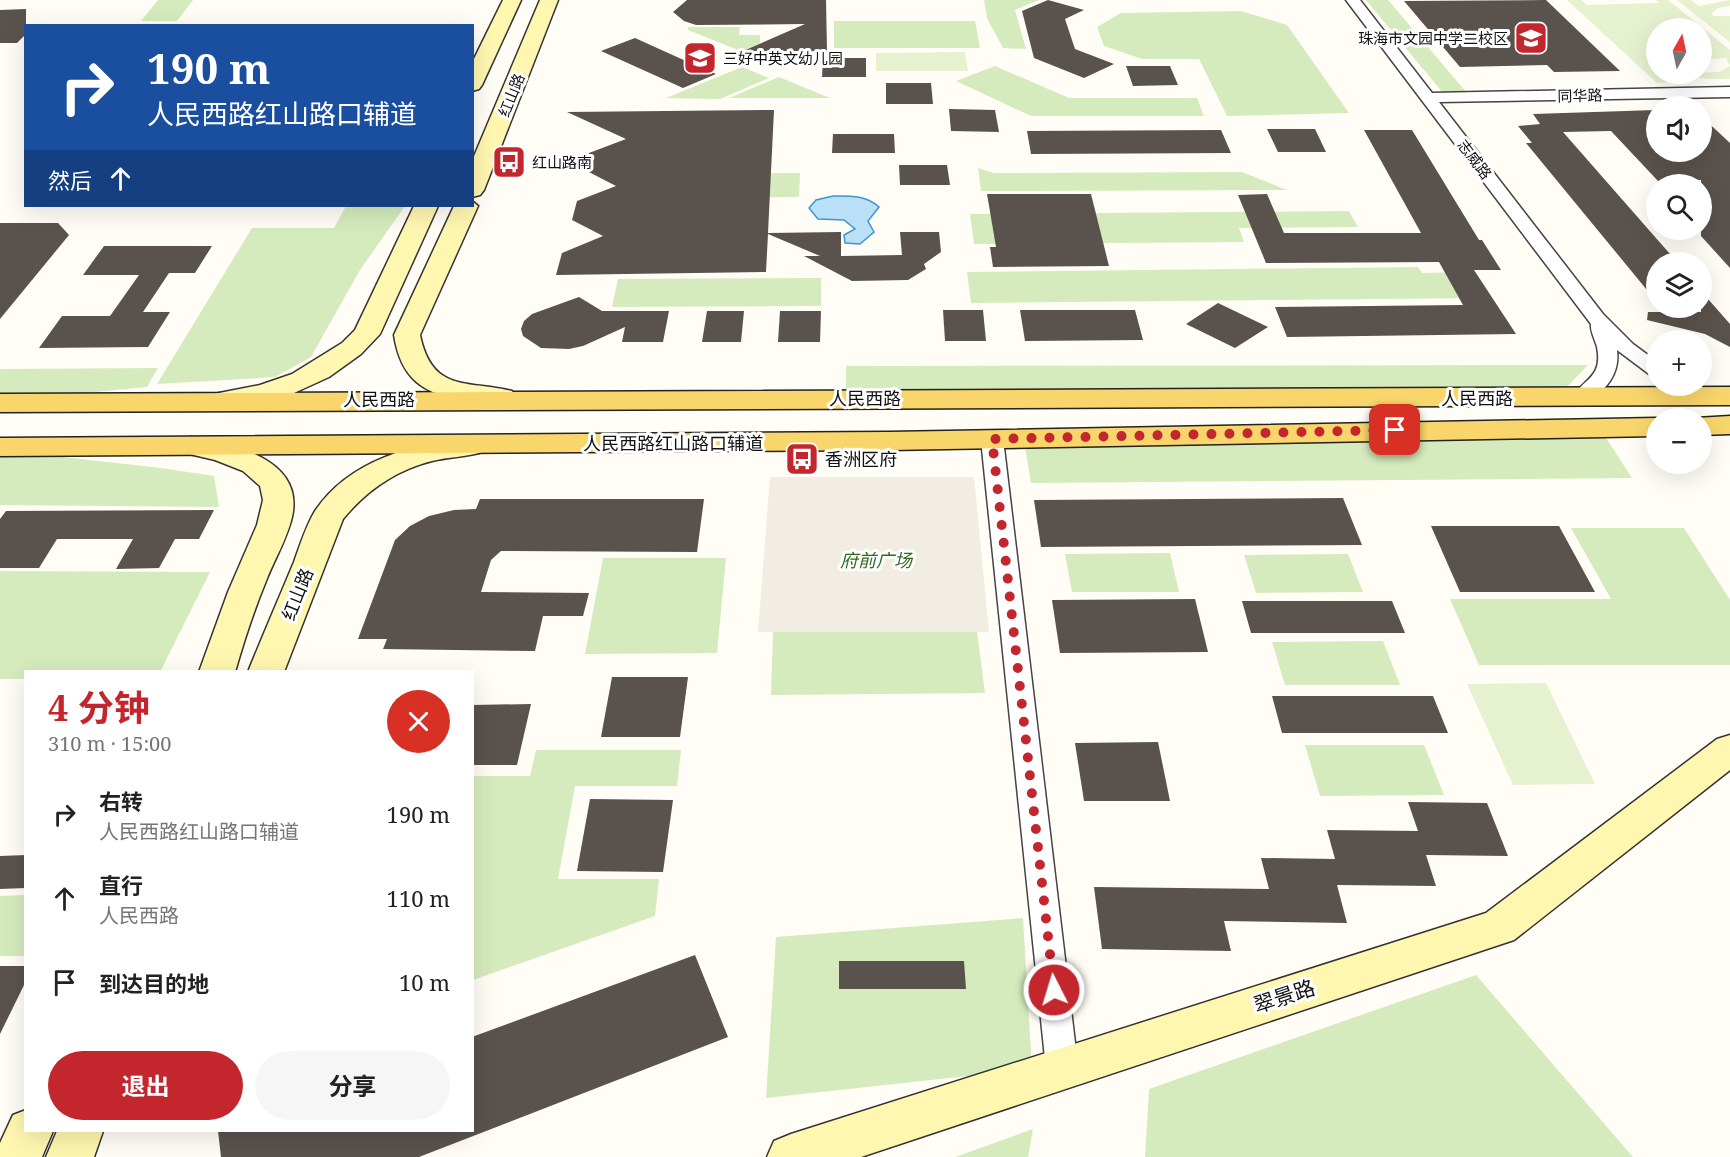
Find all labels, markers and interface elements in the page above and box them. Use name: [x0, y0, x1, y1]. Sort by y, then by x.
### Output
north arrow: [1646, 18, 1712, 84]
map controls: [1646, 18, 1712, 474]
school or university icon: 珠海市文园中学二校区: [1513, 20, 1549, 56]
place label: 珠海市文园中学二校区: [1358, 28, 1508, 48]
text: 190 m: [147, 39, 271, 96]
school or university icon: 三好中英文幼儿园: [682, 40, 718, 76]
icon: right: [48, 48, 126, 126]
place label: 三好中英文幼儿园: [723, 48, 843, 68]
street label: 红山路: [493, 70, 529, 120]
street label: 同华路: [1557, 85, 1603, 105]
text: 人民西路红山路口辅道: [147, 95, 417, 132]
button: sound: [1646, 96, 1712, 162]
street label: 志威路: [1453, 135, 1497, 183]
bus stop icon: 红山路南: [491, 144, 527, 180]
place label: 红山路南: [532, 152, 592, 172]
icon: ahead: [104, 162, 137, 195]
text: 然后: [48, 165, 92, 195]
button: search: [1646, 174, 1712, 240]
button: layers: [1646, 252, 1712, 318]
button: +: [1646, 330, 1712, 396]
street label: 人民西路: [829, 386, 901, 410]
street label: 人民西路: [1441, 386, 1513, 410]
street label: 人民西路: [343, 387, 415, 411]
pin: [1369, 404, 1420, 455]
button: −: [1646, 408, 1712, 474]
icon: arrive: [1378, 413, 1411, 446]
street label: 人民西路红山路口辅道: [583, 431, 763, 455]
bus stop icon: 香洲区府: [784, 441, 820, 477]
place label: 香洲区府: [825, 447, 897, 471]
park label: 府前广场: [840, 548, 914, 572]
street label: 红山路: [276, 564, 318, 624]
text: 4 分钟: [48, 683, 150, 732]
button: close: [387, 690, 450, 753]
text: 310 m · 15:00: [48, 730, 171, 757]
text: 右转: [99, 786, 143, 816]
icon: right: [48, 798, 81, 831]
text: 190 m: [387, 799, 450, 829]
text: 人民西路红山路口辅道: [99, 818, 299, 845]
text: 直行: [99, 870, 143, 900]
icon: ahead: [48, 882, 81, 915]
text: 110 m: [387, 883, 450, 913]
text: 人民西路: [99, 902, 179, 929]
position arrow: [1022, 958, 1086, 1022]
icon: arrive: [48, 966, 81, 999]
text: 10 m: [399, 967, 450, 997]
text: 到达目的地: [99, 968, 209, 998]
street label: 翠景路: [1250, 973, 1318, 1019]
button: 退出: [48, 1051, 243, 1120]
button: 分享: [255, 1051, 450, 1120]

